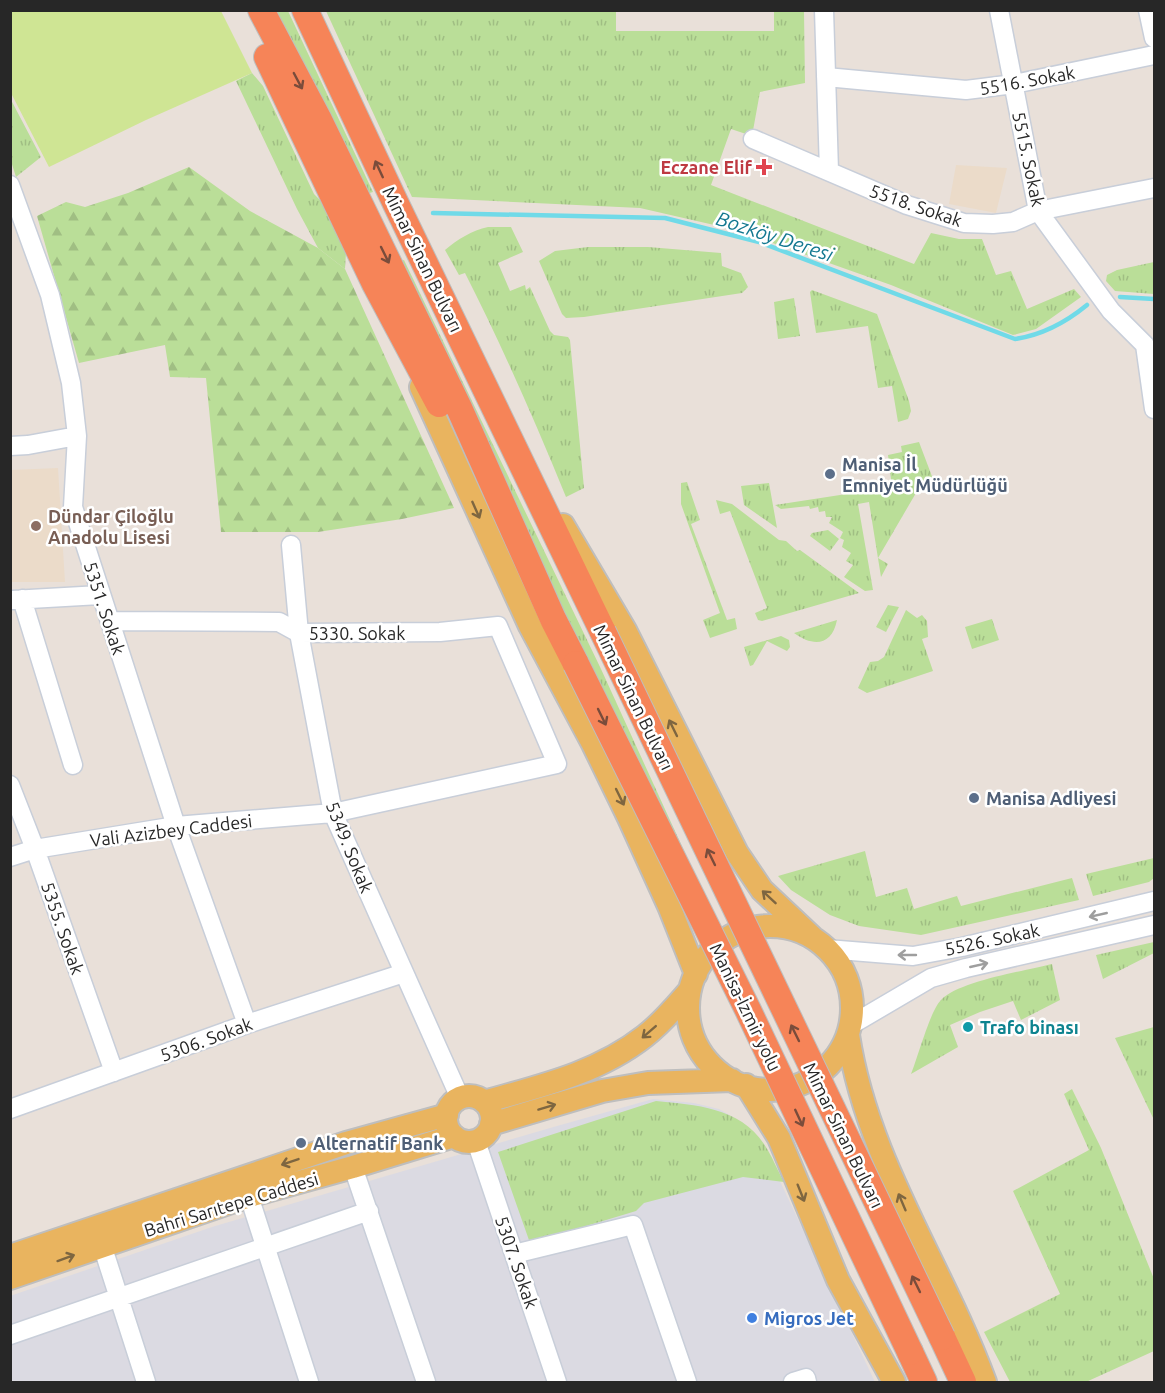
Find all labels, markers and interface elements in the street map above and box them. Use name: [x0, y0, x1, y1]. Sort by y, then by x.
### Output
street label: 5516. Sokak: [978, 62, 1076, 98]
one-way arrow: [293, 71, 304, 89]
street label: 5515. Sokak: [1009, 110, 1049, 208]
place label: Eczane Elif: [660, 157, 753, 177]
one-way arrow: [373, 160, 385, 178]
marker: Eczane Elif: [757, 160, 771, 174]
street label: 5518. Sokak: [867, 180, 965, 230]
street label: Mimar Sinan Bulvarı: [379, 183, 467, 335]
water label: Bozköy Deresi: [713, 206, 837, 266]
one-way arrow: [379, 246, 391, 264]
place label: Manisa İl Emniyet Müdürlüğü: [842, 454, 1008, 495]
marker: Manisa İl Emniyet Müdürlüğü: [823, 467, 837, 481]
one-way arrow: [471, 501, 483, 519]
place label: Dündar Çiloğlu Anadolu Lisesi: [48, 506, 174, 547]
marker: Dündar Çiloğlu Anadolu Lisesi: [29, 519, 43, 533]
street label: 5351. Sokak: [81, 559, 129, 657]
street label: Mimar Sinan Bulvarı: [590, 621, 678, 773]
street label: 5330. Sokak: [309, 623, 405, 643]
one-way arrow: [597, 707, 608, 725]
one-way arrow: [667, 719, 679, 737]
one-way arrow: [614, 788, 626, 806]
place label: Manisa Adliyesi: [986, 788, 1117, 808]
marker: Manisa Adliyesi: [967, 791, 981, 805]
street label: 5349. Sokak: [323, 798, 377, 896]
street label: Vali Azizbey Caddesi: [89, 810, 253, 850]
one-way arrow: [705, 848, 716, 866]
street label: 5355. Sokak: [38, 879, 88, 977]
one-way arrow: [762, 889, 777, 904]
one-way arrow: [1089, 910, 1108, 922]
street label: 5526. Sokak: [943, 919, 1041, 959]
street label: Manisa-İzmir yolu: [706, 940, 786, 1074]
one-way arrow: [898, 949, 918, 961]
one-way arrow: [970, 958, 989, 970]
street label: 5306. Sokak: [157, 1013, 255, 1065]
place label: Trafo binası: [980, 1017, 1079, 1037]
marker: Trafo binası: [961, 1020, 975, 1034]
one-way arrow: [789, 1024, 801, 1042]
one-way arrow: [642, 1025, 657, 1039]
street label: Mimar Sinan Bulvarı: [800, 1059, 888, 1211]
one-way arrow: [537, 1101, 556, 1112]
one-way arrow: [793, 1108, 805, 1126]
place label: Alternatif Bank: [313, 1133, 443, 1153]
marker: Alternatif Bank: [294, 1136, 308, 1150]
one-way arrow: [281, 1158, 300, 1169]
street label: Bahri Sarıtepe Caddesi: [141, 1168, 321, 1240]
one-way arrow: [796, 1183, 807, 1202]
one-way arrow: [896, 1193, 907, 1212]
street label: 5307. Sokak: [492, 1213, 542, 1311]
one-way arrow: [56, 1252, 74, 1263]
one-way arrow: [910, 1276, 922, 1294]
place label: Migros Jet: [764, 1308, 854, 1328]
marker: Migros Jet: [745, 1311, 759, 1325]

